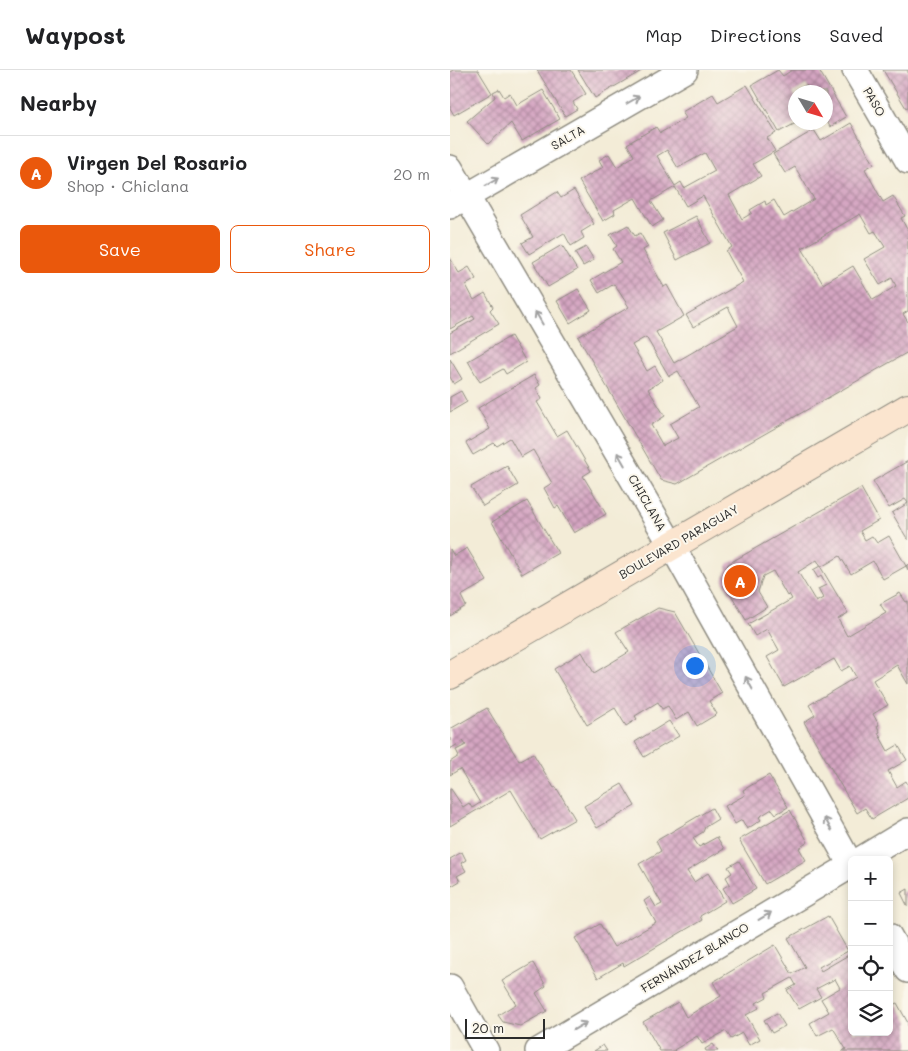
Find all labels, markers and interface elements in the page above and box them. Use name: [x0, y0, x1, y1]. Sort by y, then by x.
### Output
text: Waypost: [25, 19, 126, 50]
text: Map: [645, 23, 682, 47]
text: Directions: [710, 23, 802, 47]
text: Saved: [830, 23, 883, 47]
street label: PASO: [860, 84, 890, 119]
north arrow: [788, 85, 833, 130]
text: Nearby: [20, 89, 97, 116]
one-way arrow: [625, 95, 639, 105]
street label: SALTA: [548, 121, 587, 153]
text: Virgen Del Rosario: [67, 150, 247, 175]
text: A: [30, 163, 42, 184]
text: 20 m: [393, 163, 430, 184]
text: Shop · Chiclana: [67, 175, 189, 196]
one-way arrow: [485, 176, 499, 186]
button: Save: [20, 225, 220, 273]
button: Share: [230, 225, 430, 273]
one-way arrow: [533, 312, 543, 326]
one-way arrow: [615, 452, 625, 466]
street label: CHICLANA: [625, 471, 670, 534]
street label: BOULEVARD PARAGUAY: [617, 502, 741, 582]
pin: A: [724, 562, 756, 600]
your location: [682, 653, 708, 679]
one-way arrow: [743, 676, 753, 690]
one-way arrow: [823, 817, 833, 832]
map controls: [848, 856, 893, 1036]
button: +: [848, 856, 893, 901]
button: −: [848, 901, 893, 946]
one-way arrow: [758, 911, 772, 921]
street label: FERNÁNDEZ BLANCO: [638, 919, 751, 996]
button: locate: [848, 946, 893, 991]
button: layers: [848, 991, 893, 1036]
scale bar: [465, 1016, 545, 1039]
text: 20 m: [472, 1018, 504, 1037]
one-way arrow: [573, 1021, 587, 1031]

